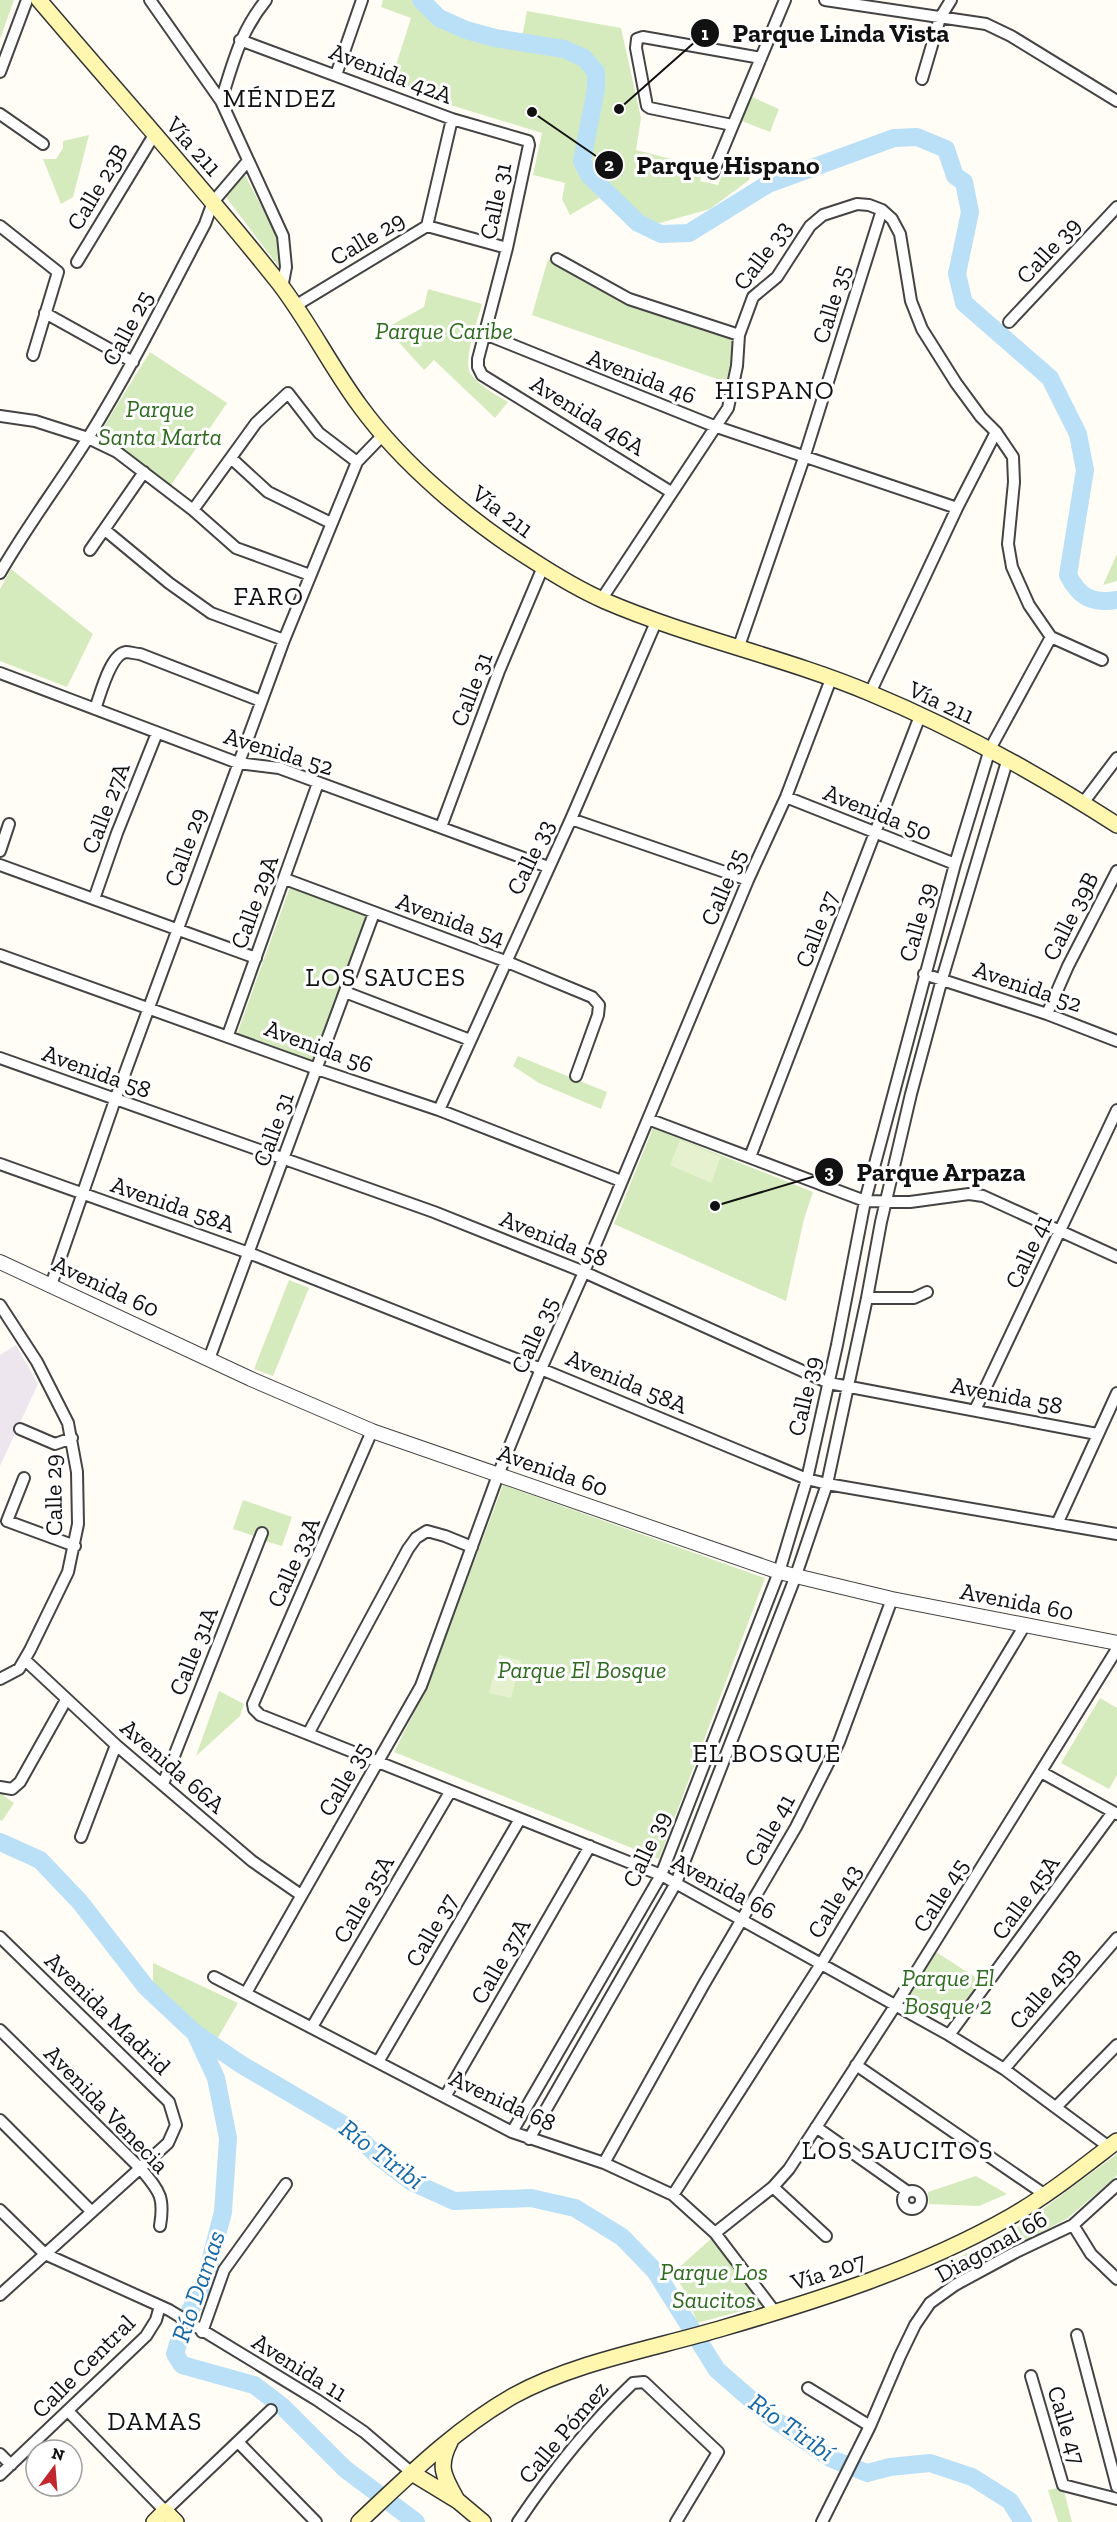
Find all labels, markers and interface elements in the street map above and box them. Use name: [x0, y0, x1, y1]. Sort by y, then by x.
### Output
callout: Parque Linda Vista: [690, 11, 962, 55]
text: Parque Linda Vista: [733, 17, 949, 49]
text: 1: [701, 23, 709, 45]
street label: Avenida 42A: [326, 36, 457, 110]
district label: MÉNDEZ: [223, 82, 337, 114]
street label: Vía 211: [159, 110, 228, 182]
street label: Calle 23B: [60, 139, 134, 235]
callout: Parque Hispano: [594, 143, 831, 187]
text: Parque Hispano: [636, 149, 820, 181]
text: 2: [604, 154, 614, 176]
street label: Calle 31: [473, 160, 517, 242]
street label: Calle 29: [325, 205, 409, 271]
street label: Calle 39: [1010, 210, 1086, 290]
street label: Calle 33: [726, 214, 798, 296]
street label: Calle 35: [805, 261, 857, 347]
street label: Calle 25: [95, 285, 159, 371]
park label: Parque Caribe: [375, 316, 513, 345]
street label: Avenida 46: [584, 342, 700, 410]
street label: Avenida 46A: [525, 368, 651, 462]
district label: HISPANO: [715, 374, 835, 406]
park label: Parque Santa Marta: [98, 394, 222, 451]
street label: Vía 211: [466, 478, 540, 544]
district label: FARO: [234, 580, 304, 612]
street label: Calle 31: [444, 648, 498, 730]
street label: Vía 211: [903, 674, 980, 730]
street label: Avenida 52: [221, 721, 337, 781]
street label: Calle 27A: [74, 758, 136, 858]
street label: Avenida 50: [820, 777, 936, 847]
street label: Calle 29: [157, 804, 213, 890]
street label: Calle 33: [500, 815, 560, 899]
street label: Calle 35: [694, 844, 752, 930]
street label: Calle 29A: [224, 851, 284, 953]
street label: Calle 39B: [1035, 867, 1105, 965]
street label: Calle 39: [892, 879, 942, 965]
street label: Avenida 54: [393, 886, 509, 952]
street label: Calle 37: [788, 887, 844, 971]
street label: Avenida 52: [970, 954, 1086, 1018]
district label: LOS SAUCES: [305, 961, 467, 993]
street label: Avenida 56: [261, 1013, 377, 1079]
street label: Avenida 58: [39, 1038, 155, 1104]
street label: Calle 31: [246, 1088, 300, 1170]
callout: Parque Arpaza: [814, 1150, 1038, 1194]
text: Parque Arpaza: [856, 1156, 1026, 1188]
text: 3: [824, 1161, 834, 1183]
street label: Avenida 58A: [107, 1169, 239, 1239]
street label: Avenida 58: [496, 1203, 612, 1273]
street label: Calle 41: [998, 1209, 1058, 1293]
street label: Avenida 60: [48, 1249, 164, 1323]
street label: Calle 35: [504, 1292, 564, 1378]
street label: Avenida 58A: [562, 1342, 692, 1420]
street label: Calle 39: [781, 1353, 827, 1439]
street label: Avenida 58: [949, 1370, 1065, 1420]
street label: Avenida 60: [494, 1438, 612, 1502]
street label: Calle 29: [38, 1454, 68, 1536]
street label: Calle 33A: [260, 1512, 326, 1612]
street label: Avenida 60: [958, 1576, 1076, 1626]
street label: Calle 31A: [162, 1602, 224, 1700]
park label: Parque El Bosque: [497, 1655, 667, 1684]
street label: Avenida 66A: [115, 1713, 232, 1820]
street label: Calle 35: [311, 1737, 377, 1821]
district label: EL BOSQUE: [692, 1737, 842, 1769]
street label: Calle 41: [737, 1789, 801, 1871]
street label: Calle 39: [616, 1806, 676, 1892]
street label: Avenida 66: [667, 1847, 781, 1925]
street label: Calle 45A: [985, 1849, 1066, 1945]
street label: Calle 35A: [326, 1850, 400, 1948]
street label: Calle 45: [906, 1853, 974, 1937]
street label: Calle 43: [801, 1859, 867, 1943]
street label: Calle 37: [399, 1888, 463, 1972]
street label: Calle 37A: [464, 1913, 536, 2009]
street label: Calle 45B: [1002, 1943, 1088, 2035]
street label: Avenida Madrid: [39, 1946, 177, 2080]
park label: Parque El Bosque 2: [901, 1963, 995, 2020]
street label: Avenida Venecia: [39, 2039, 176, 2179]
street label: Avenida 68: [445, 2063, 561, 2137]
water label: Río Tiribí: [333, 2112, 432, 2197]
district label: LOS SAUCITOS: [802, 2134, 994, 2166]
street label: Diagonal 66: [930, 2203, 1052, 2289]
water label: Río Damas: [164, 2226, 232, 2346]
street label: Vía 207: [786, 2245, 869, 2297]
park label: Parque Los Saucitos: [660, 2257, 768, 2314]
street label: Calle Central: [25, 2308, 141, 2424]
street label: Avenida 11: [247, 2326, 353, 2408]
street label: Calle Pómez: [512, 2375, 614, 2489]
street label: Calle 47: [1041, 2382, 1093, 2468]
water label: Río Tiribí: [743, 2386, 842, 2469]
district label: DAMAS: [107, 2405, 203, 2437]
north arrow: [24, 2438, 84, 2498]
text: N: [50, 2443, 66, 2465]

